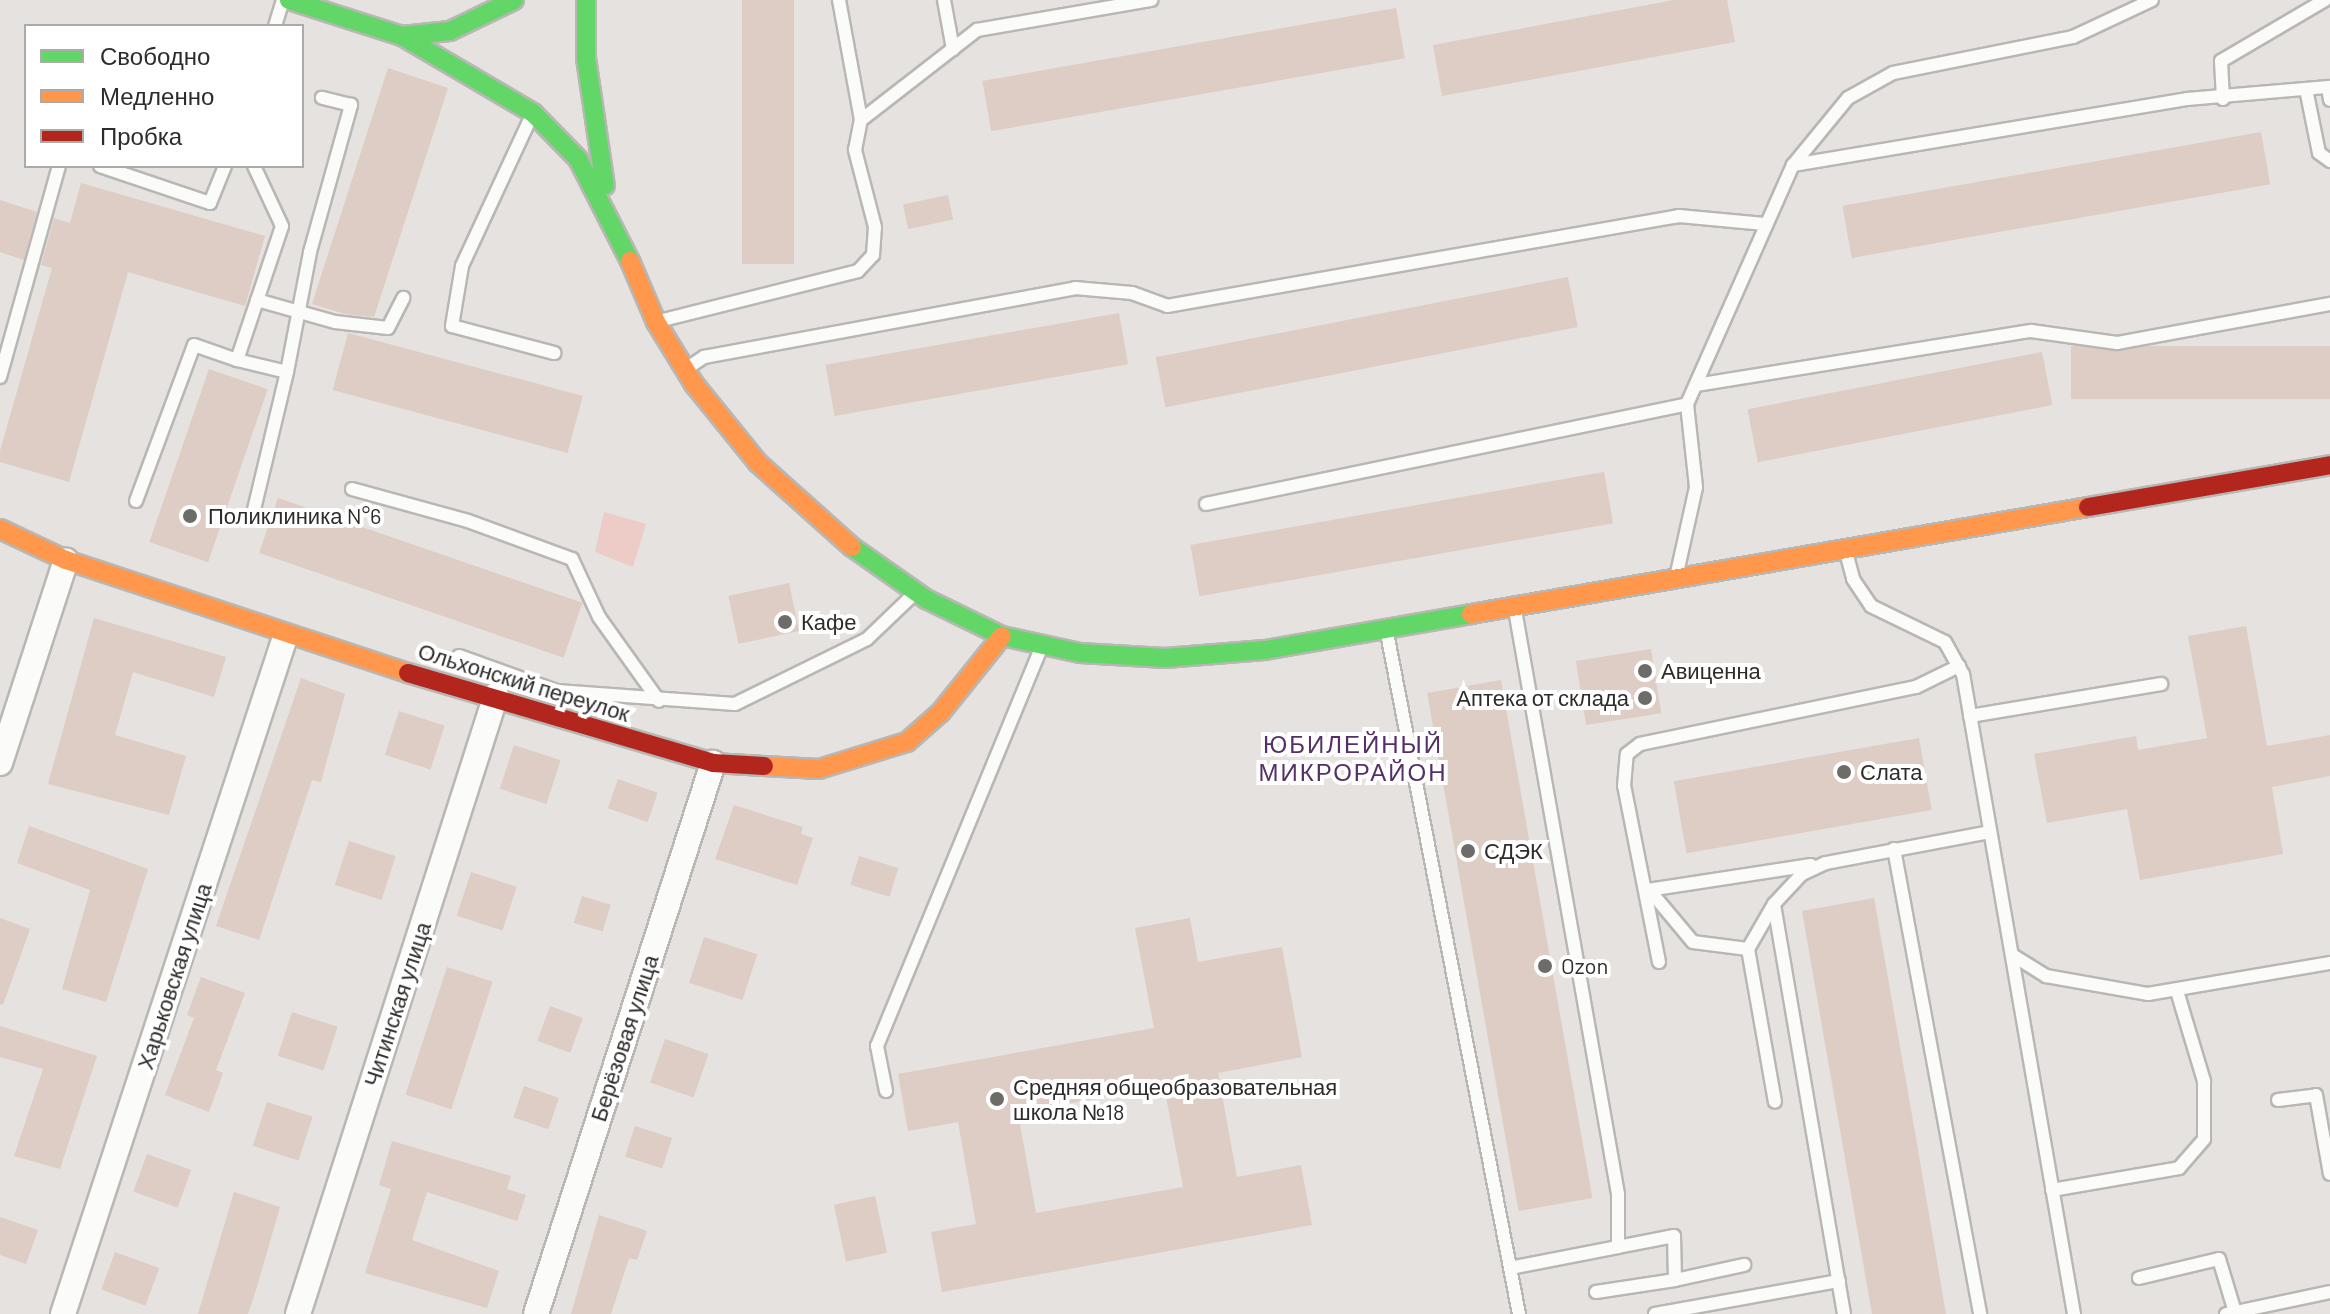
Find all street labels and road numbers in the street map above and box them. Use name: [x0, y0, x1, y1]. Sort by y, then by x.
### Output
street label: Ольхонский переулок: [415, 637, 633, 727]
street label: Харьковская улица: [131, 880, 217, 1072]
street label: Читинская улица: [358, 918, 436, 1090]
street label: Берёзовая улица: [585, 951, 663, 1125]

